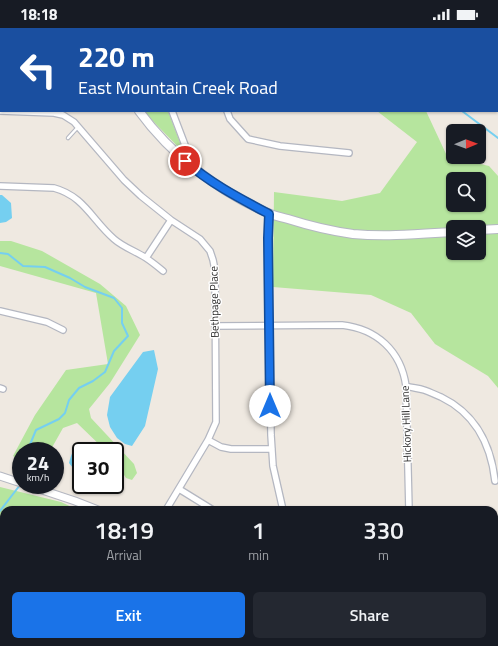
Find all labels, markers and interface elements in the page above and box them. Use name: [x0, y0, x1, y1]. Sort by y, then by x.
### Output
text: 18:18: [20, 3, 57, 26]
text: 220 m: [78, 35, 155, 78]
icon: left: [12, 44, 64, 96]
text: East Mountain Creek Road: [78, 74, 278, 101]
north arrow: [446, 124, 486, 164]
map controls: [446, 124, 486, 260]
pin: [168, 144, 202, 178]
icon: arrive: [174, 150, 196, 172]
button: search: [446, 172, 486, 212]
button: layers: [446, 220, 486, 260]
street label: Bethpage Place: [205, 265, 223, 338]
position arrow: [249, 385, 291, 427]
street label: Hickory Hill Lane: [397, 385, 415, 463]
speed limit sign: 30: [72, 442, 124, 494]
text: 24: [27, 447, 49, 478]
text: km/h: [27, 470, 49, 485]
text: 18:19: [94, 512, 154, 548]
text: 1: [252, 512, 265, 548]
text: 330: [363, 512, 404, 548]
text: Arrival: [106, 545, 142, 565]
text: min: [248, 545, 269, 565]
text: m: [378, 545, 389, 565]
button: Exit: [12, 592, 245, 638]
button: Share: [253, 592, 486, 638]

